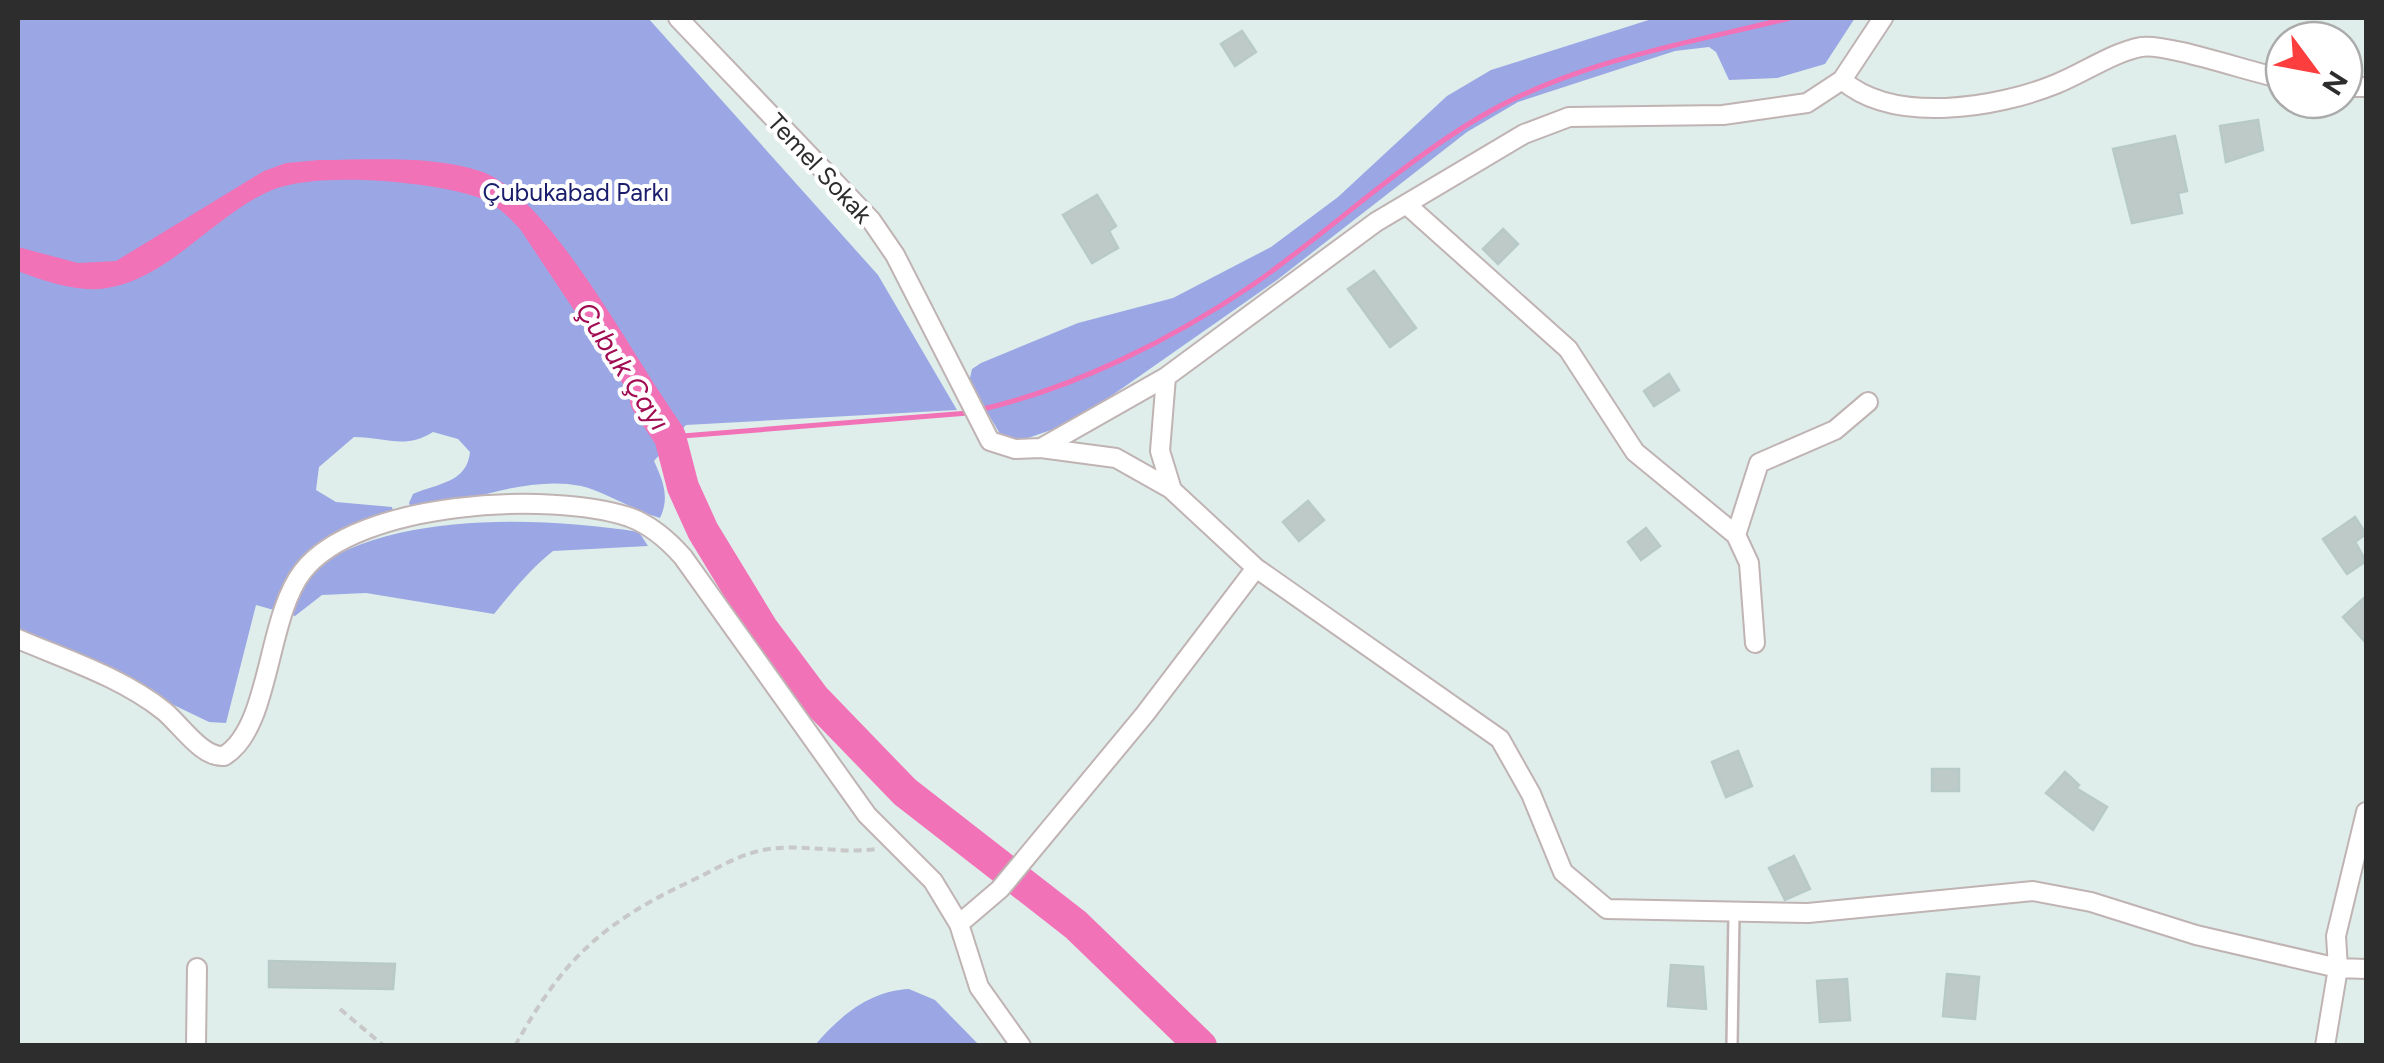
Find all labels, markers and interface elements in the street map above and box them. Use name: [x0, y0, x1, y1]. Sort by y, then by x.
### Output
north arrow: [2264, 20, 2364, 120]
text: N: [2315, 65, 2355, 101]
street label: Temel Sokak: [762, 107, 879, 230]
park label: Çubukabad Parkı: [483, 177, 669, 207]
water label: Çubuk Çayı: [569, 295, 677, 437]

